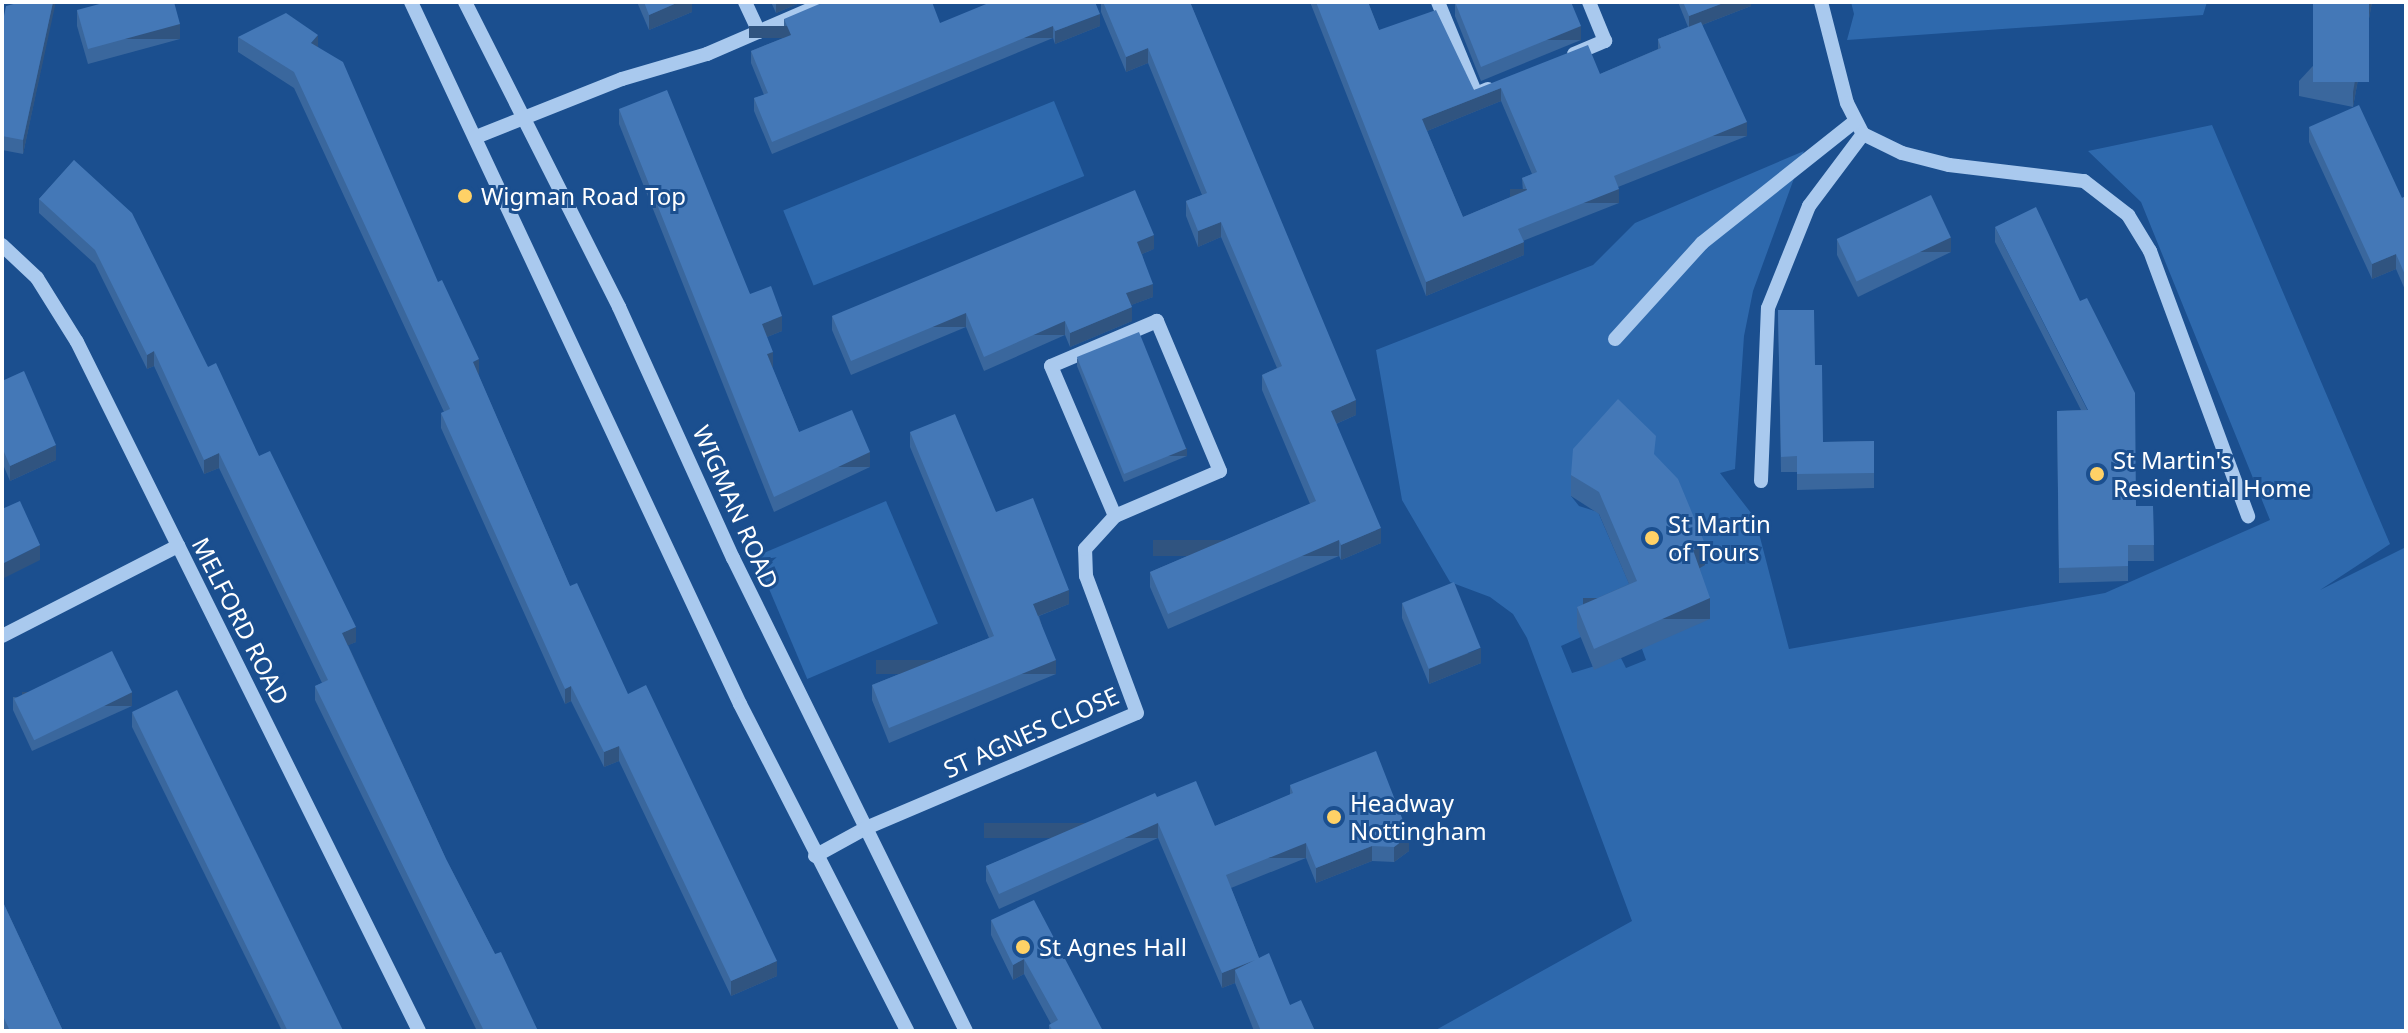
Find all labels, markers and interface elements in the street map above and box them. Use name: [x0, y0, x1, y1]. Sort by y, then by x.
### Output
place label: Wigman Road Top: [481, 182, 686, 210]
marker: Wigman Road Top: [456, 187, 474, 205]
street label: WIGMAN ROAD: [687, 421, 785, 593]
place label: St Martin's Residential Home: [2113, 446, 2311, 502]
marker: St Martin's Residential Home: [2088, 465, 2106, 483]
place label: St Martin of Tours: [1668, 510, 1771, 566]
marker: St Martin of Tours: [1643, 529, 1661, 547]
street label: MELFORD ROAD: [186, 533, 296, 709]
street label: ST AGNES CLOSE: [939, 680, 1123, 784]
place label: Headway Nottingham: [1350, 789, 1487, 845]
marker: Headway Nottingham: [1325, 808, 1343, 826]
place label: St Agnes Hall: [1039, 933, 1187, 961]
marker: St Agnes Hall: [1014, 938, 1032, 956]

